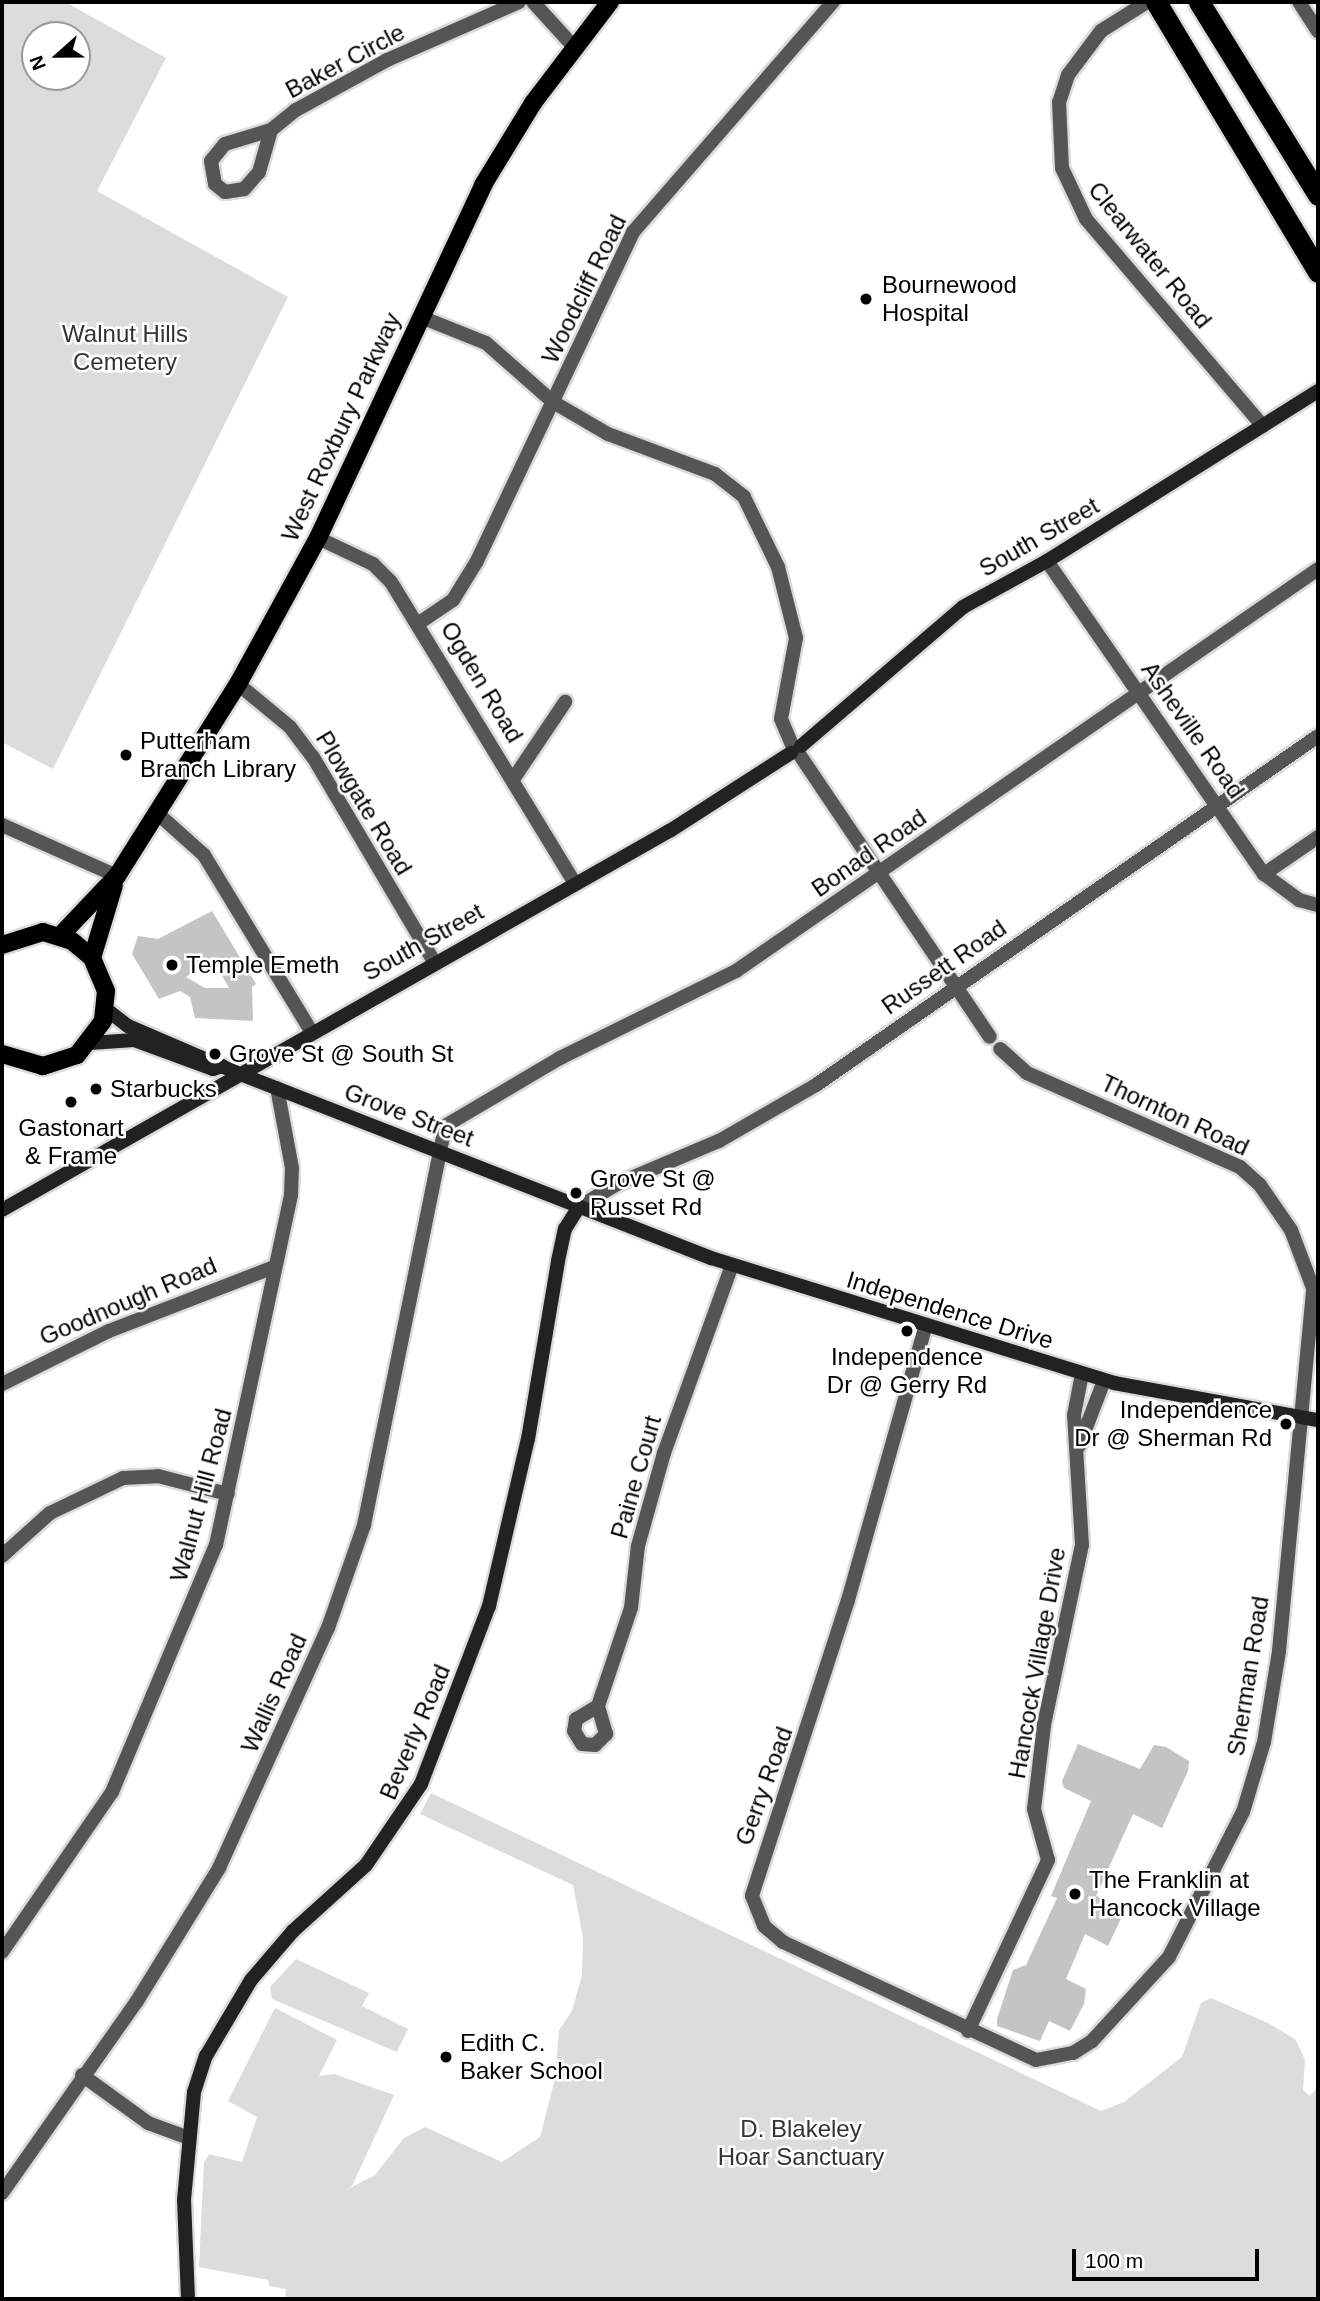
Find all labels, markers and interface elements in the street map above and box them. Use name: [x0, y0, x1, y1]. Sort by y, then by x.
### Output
street label: Baker Circle: [281, 18, 409, 104]
north arrow: [21, 21, 91, 91]
text: N: [26, 53, 50, 73]
street label: Clearwater Road: [1082, 176, 1218, 334]
street label: Woodcliff Road: [536, 210, 632, 368]
place label: Bournewood Hospital: [882, 271, 1017, 327]
marker: Bournewood Hospital: [856, 289, 876, 309]
street label: West Roxbury Parkway: [275, 308, 407, 546]
park label: Walnut Hills Cemetery: [62, 320, 188, 376]
street label: South Street: [974, 491, 1104, 583]
street label: Ogden Road: [435, 616, 529, 748]
street label: Asheville Road: [1135, 656, 1251, 804]
street label: Plowgate Road: [310, 726, 418, 880]
place label: Putterham Branch Library: [140, 727, 296, 783]
marker: Putterham Branch Library: [118, 747, 134, 763]
street label: Bonad Road: [806, 803, 932, 903]
street label: South Street: [358, 897, 488, 987]
street label: Russett Road: [876, 914, 1012, 1020]
place label: Temple Emeth: [186, 951, 339, 979]
marker: Temple Emeth: [164, 957, 180, 973]
place label: Grove St @ South St: [229, 1040, 453, 1068]
marker: Grove St @ South St: [207, 1046, 223, 1062]
street label: Thornton Road: [1096, 1068, 1254, 1162]
place label: Starbucks: [110, 1075, 217, 1103]
street label: Grove Street: [340, 1077, 478, 1153]
marker: Starbucks: [88, 1081, 104, 1097]
marker: Gastonart & Frame: [63, 1094, 79, 1110]
place label: Gastonart & Frame: [18, 1114, 124, 1170]
place label: Grove St @ Russet Rd: [590, 1165, 716, 1221]
marker: Grove St @ Russet Rd: [568, 1185, 584, 1201]
street label: Goodnough Road: [35, 1251, 221, 1351]
street label: Independence Drive: [843, 1265, 1057, 1355]
marker: Independence Dr @ Gerry Rd: [899, 1323, 915, 1339]
place label: Independence Dr @ Gerry Rd: [827, 1343, 987, 1399]
place label: Independence Dr @ Sherman Rd: [1074, 1396, 1272, 1452]
street label: Walnut Hill Road: [164, 1405, 238, 1585]
street label: Paine Court: [605, 1412, 667, 1542]
marker: Independence Dr @ Sherman Rd: [1278, 1416, 1294, 1432]
street label: Hancock Village Drive: [1002, 1545, 1072, 1781]
street label: Sherman Road: [1221, 1594, 1275, 1758]
street label: Wallis Road: [235, 1629, 313, 1757]
street label: Beverly Road: [374, 1660, 456, 1804]
street label: Gerry Road: [729, 1723, 799, 1849]
place label: The Franklin at Hancock Village: [1089, 1866, 1261, 1922]
marker: The Franklin at Hancock Village: [1067, 1886, 1083, 1902]
place label: Edith C. Baker School: [460, 2029, 603, 2085]
marker: Edith C. Baker School: [438, 2049, 454, 2065]
park label: D. Blakeley Hoar Sanctuary: [718, 2115, 884, 2171]
scale bar: [1075, 2234, 1262, 2278]
text: 100 m: [1085, 2249, 1143, 2272]

